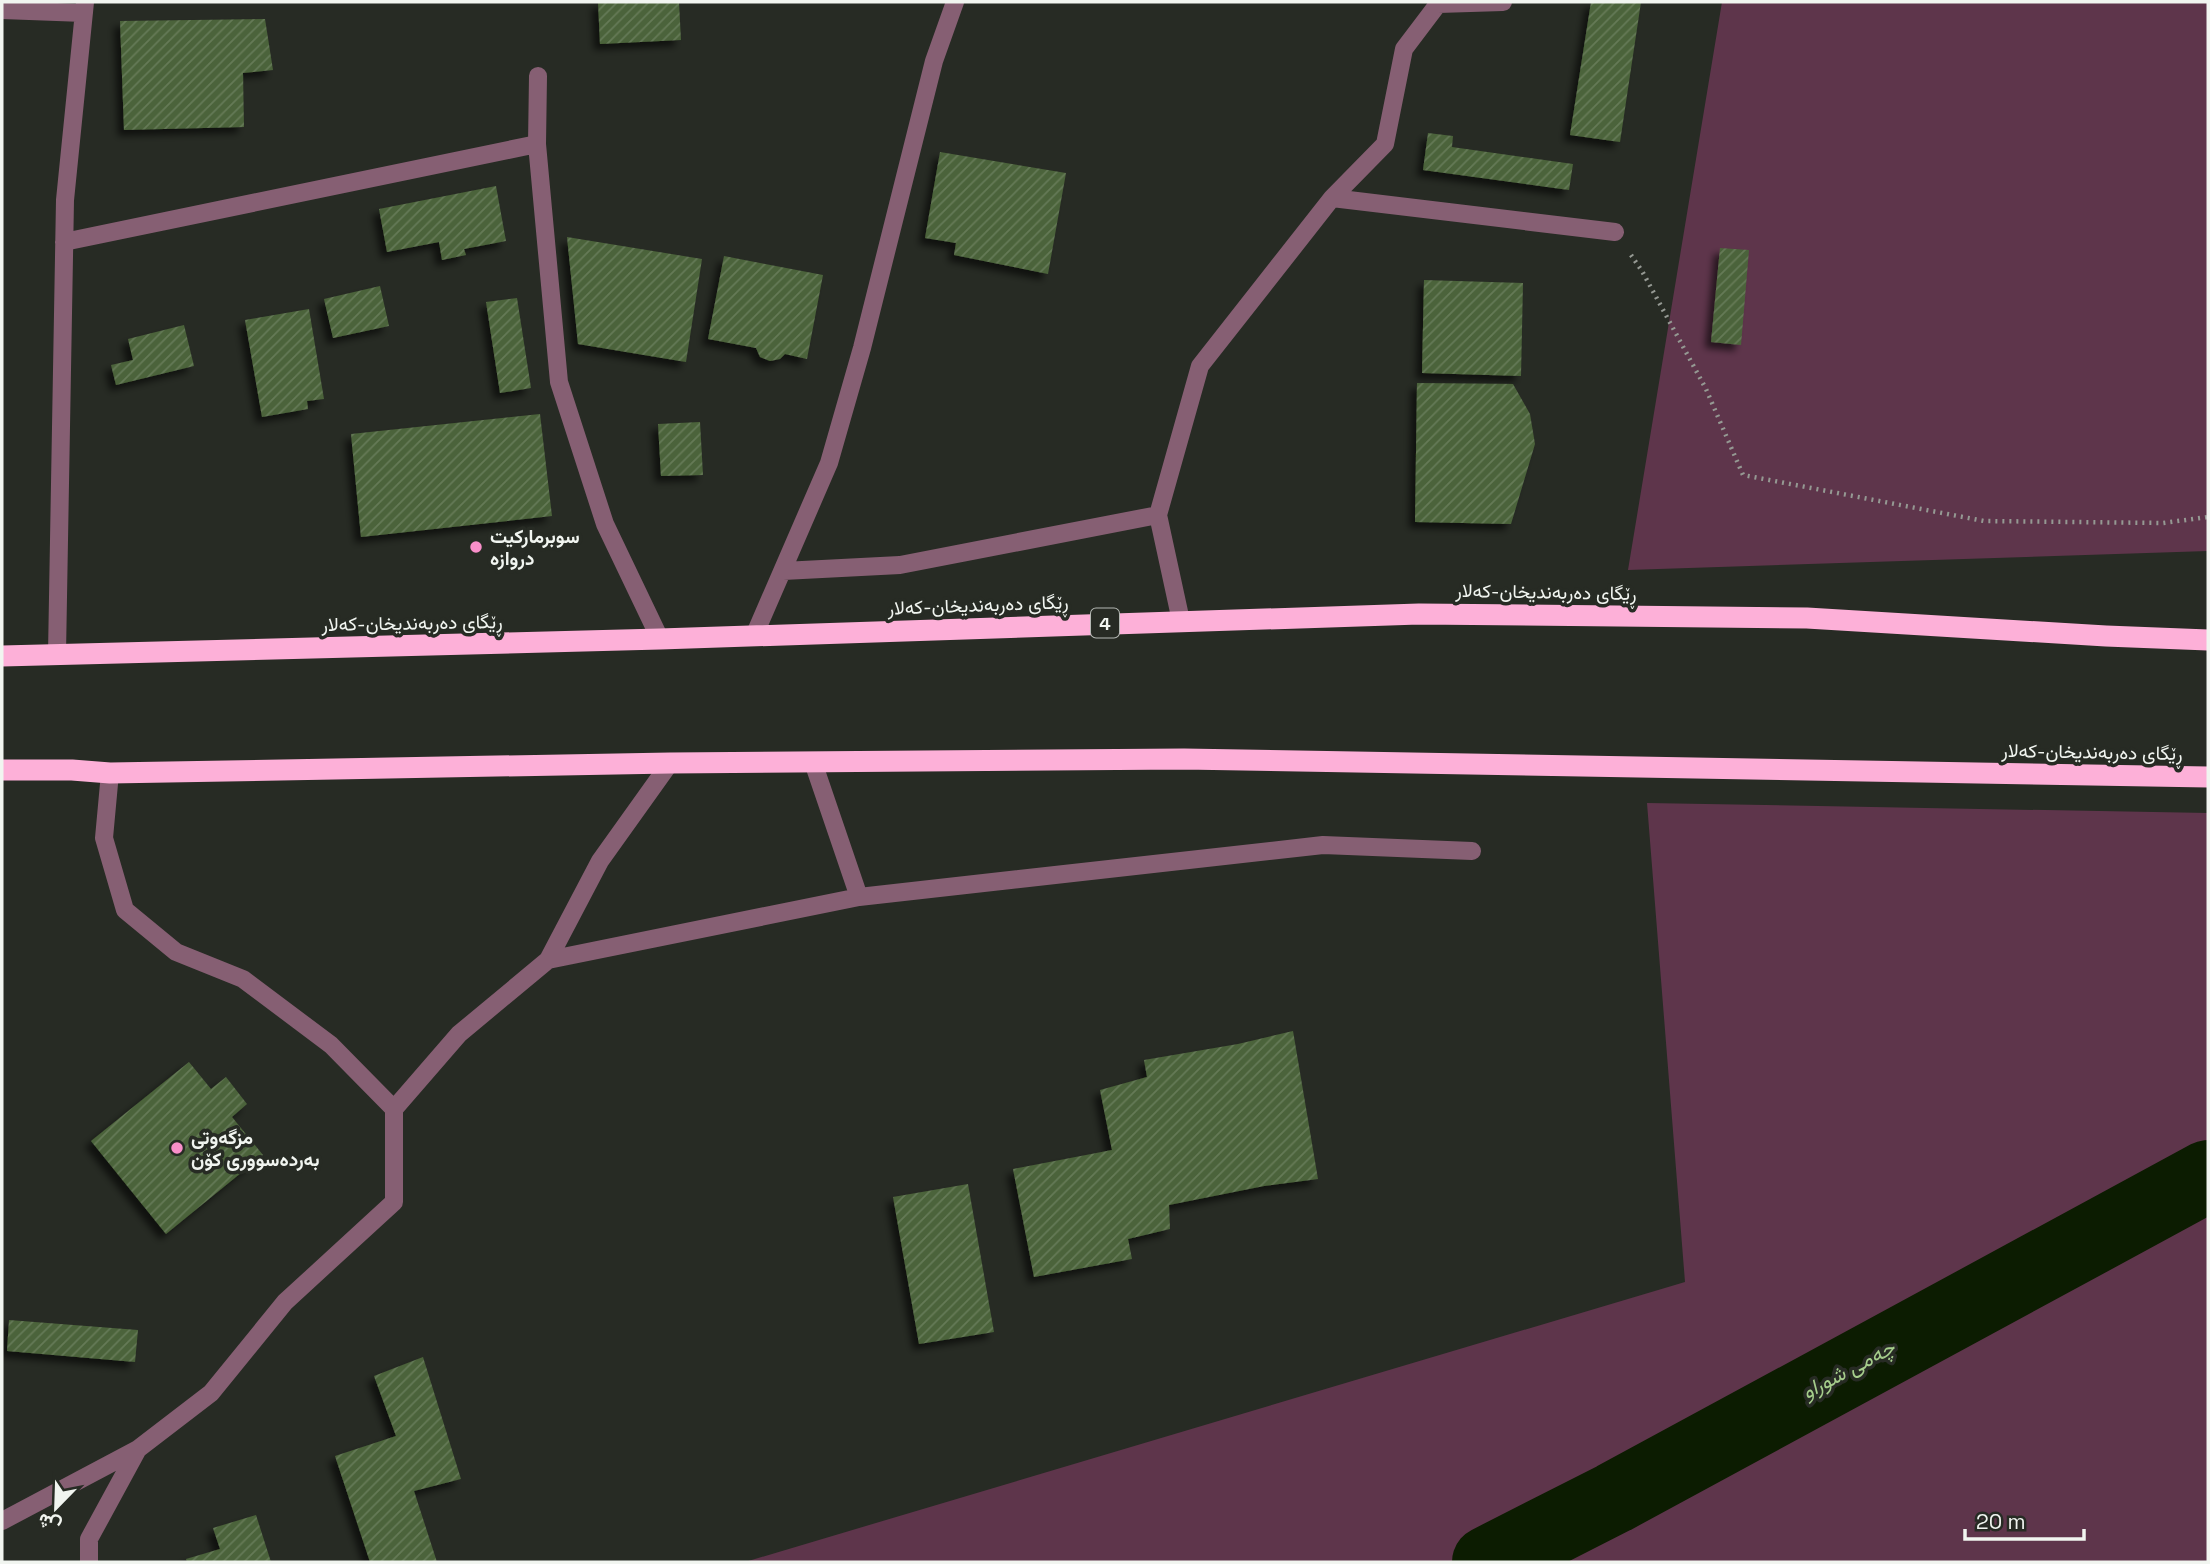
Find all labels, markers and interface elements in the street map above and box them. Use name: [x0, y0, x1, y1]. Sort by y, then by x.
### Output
place label: سوبرماركيت دروازه: [490, 524, 580, 571]
marker: سوبرماركيت دروازه: [468, 539, 484, 555]
street label: ڕێگای دەربەندیخان-کەلار: [1454, 578, 1637, 609]
street label: ڕێگای دەربەندیخان-کەلار: [886, 589, 1069, 624]
road number: 4: [1091, 608, 1119, 638]
street label: ڕێگای دەربەندیخان-کەلار: [320, 609, 503, 640]
street label: ڕێگای دەربەندیخان-کەلار: [2000, 738, 2183, 769]
place label: مزگەوتی بەردەسووری کۆن: [191, 1125, 319, 1172]
marker: مزگەوتی بەردەسووری کۆن: [169, 1140, 185, 1156]
water label: چەمی شوراو: [1797, 1333, 1900, 1406]
north arrow: [21, 1473, 91, 1543]
scale bar: [1965, 1498, 2084, 1542]
text: ش: [34, 1507, 65, 1539]
text: 20 m: [1976, 1508, 2026, 1535]

